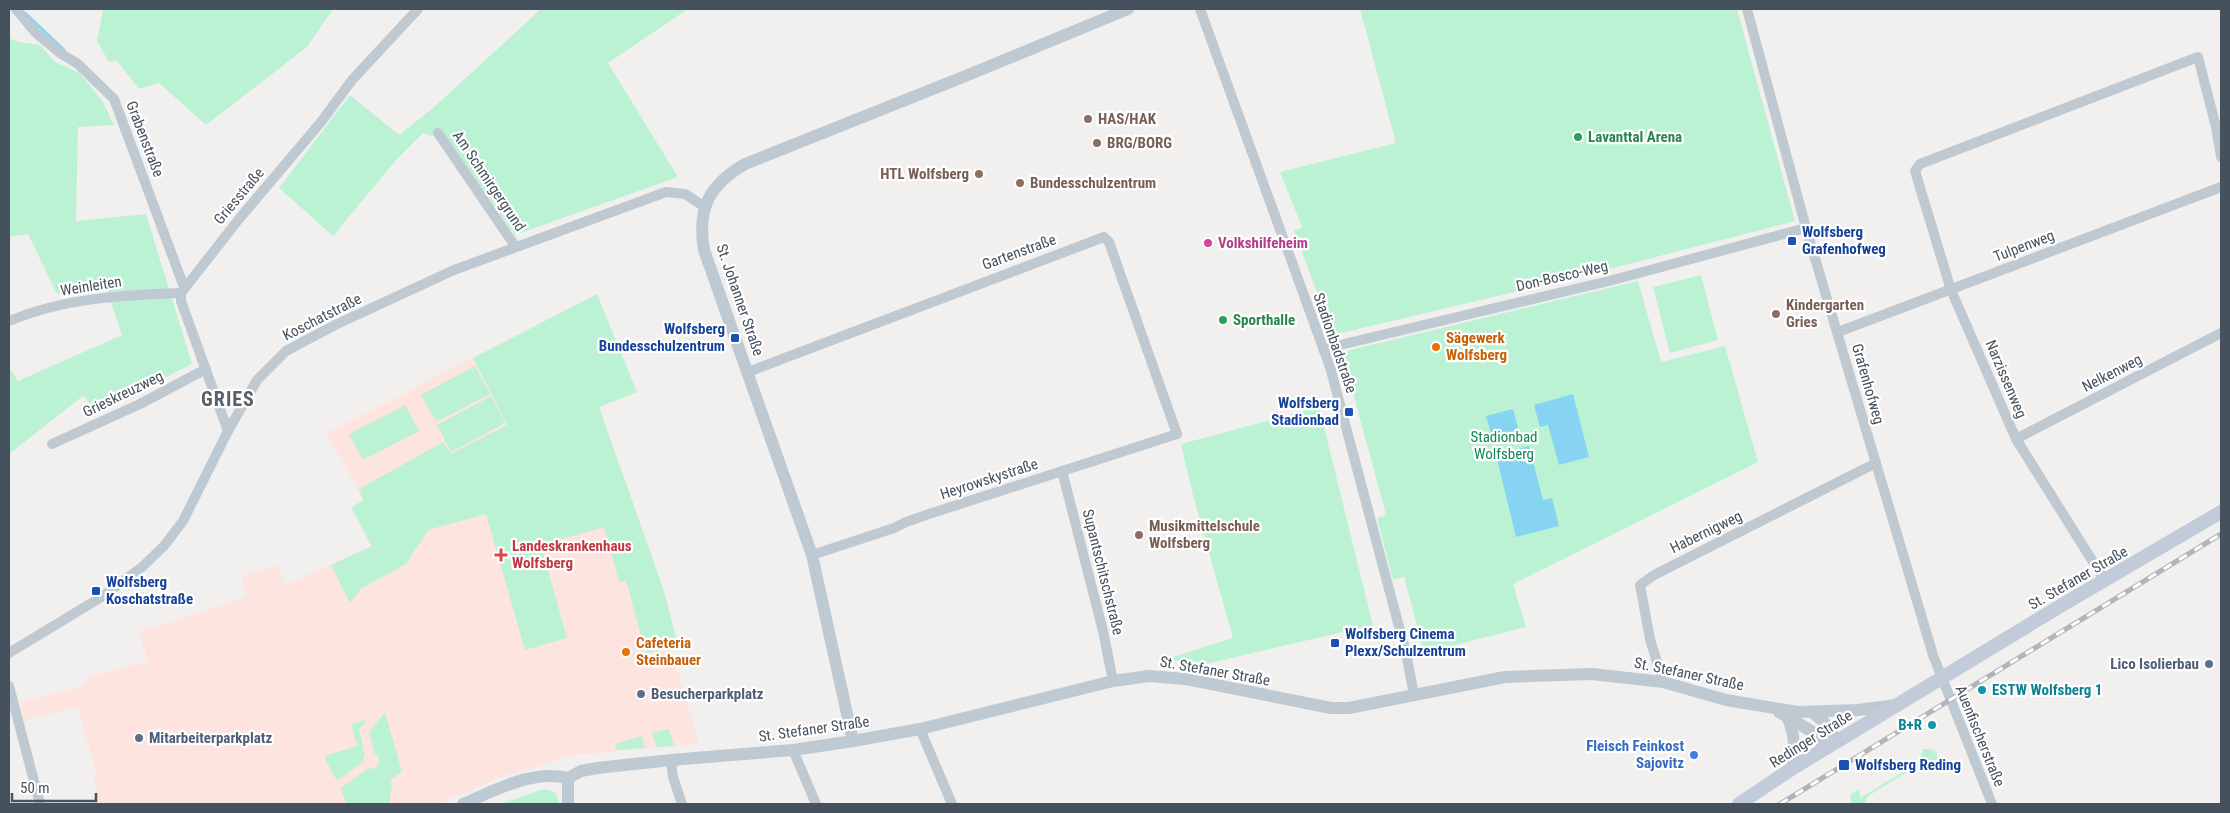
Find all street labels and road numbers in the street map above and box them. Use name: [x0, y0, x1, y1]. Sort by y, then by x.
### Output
street label: Grabenstraße: [122, 99, 168, 179]
street label: Am Schmirgergrund: [449, 127, 529, 235]
street label: Griesstraße: [210, 164, 268, 228]
street label: Tulpenweg: [1991, 226, 2057, 266]
street label: Gartenstraße: [980, 230, 1058, 274]
street label: St. Johanner Straße: [712, 242, 768, 358]
street label: Don-Bosco-Weg: [1514, 257, 1610, 295]
street label: Weinleiten: [59, 272, 123, 300]
street label: Koschatstraße: [280, 290, 364, 344]
street label: Stadionbadstraße: [1309, 291, 1361, 395]
street label: Narzissenweg: [1981, 337, 2031, 421]
street label: Grafenhofweg: [1848, 342, 1888, 426]
street label: Nelkenweg: [2079, 350, 2145, 396]
street label: Grieskreuzweg: [80, 367, 166, 421]
street label: Heyrowskystraße: [938, 455, 1040, 503]
street label: Supantschitschstraße: [1079, 507, 1127, 637]
street label: Habernigweg: [1667, 507, 1745, 557]
street label: St. Stefaner Straße: [2025, 542, 2131, 614]
street label: St. Stefaner Straße: [1158, 652, 1272, 690]
street label: St. Stefaner Straße: [1633, 654, 1745, 694]
street label: Auenfischerstraße: [1951, 683, 2009, 789]
street label: Redinger Straße: [1766, 706, 1856, 772]
street label: St. Stefaner Straße: [757, 712, 871, 746]

